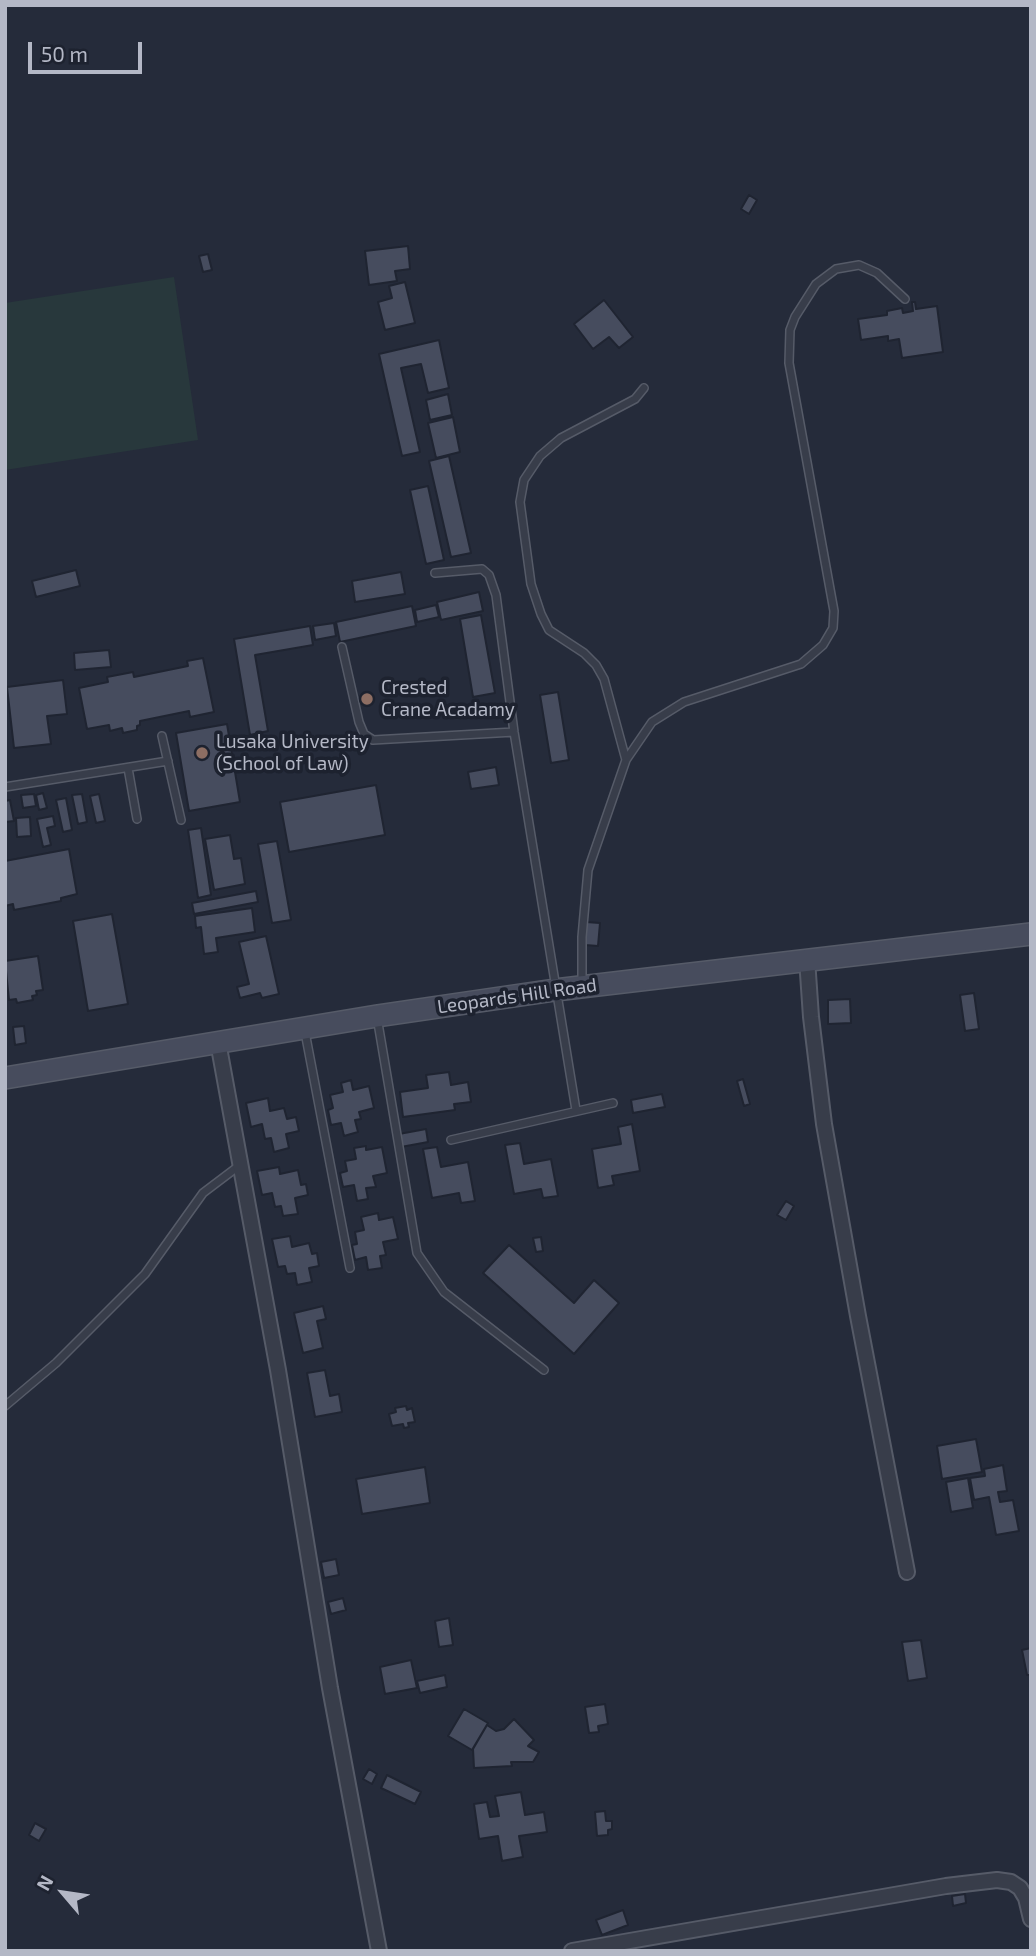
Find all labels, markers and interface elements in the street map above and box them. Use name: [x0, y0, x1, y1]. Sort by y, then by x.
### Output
scale bar: [32, 28, 145, 72]
text: 50 m: [41, 41, 88, 66]
place label: Crested Crane Acadamy: [381, 677, 515, 721]
marker: Crested Crane Acadamy: [359, 691, 375, 707]
place label: Lusaka University (School of Law): [216, 731, 369, 775]
marker: Lusaka University (School of Law): [194, 745, 210, 761]
street label: Leopards Hill Road: [436, 974, 598, 1018]
north arrow: [28, 1858, 98, 1928]
text: N: [31, 1871, 58, 1894]

